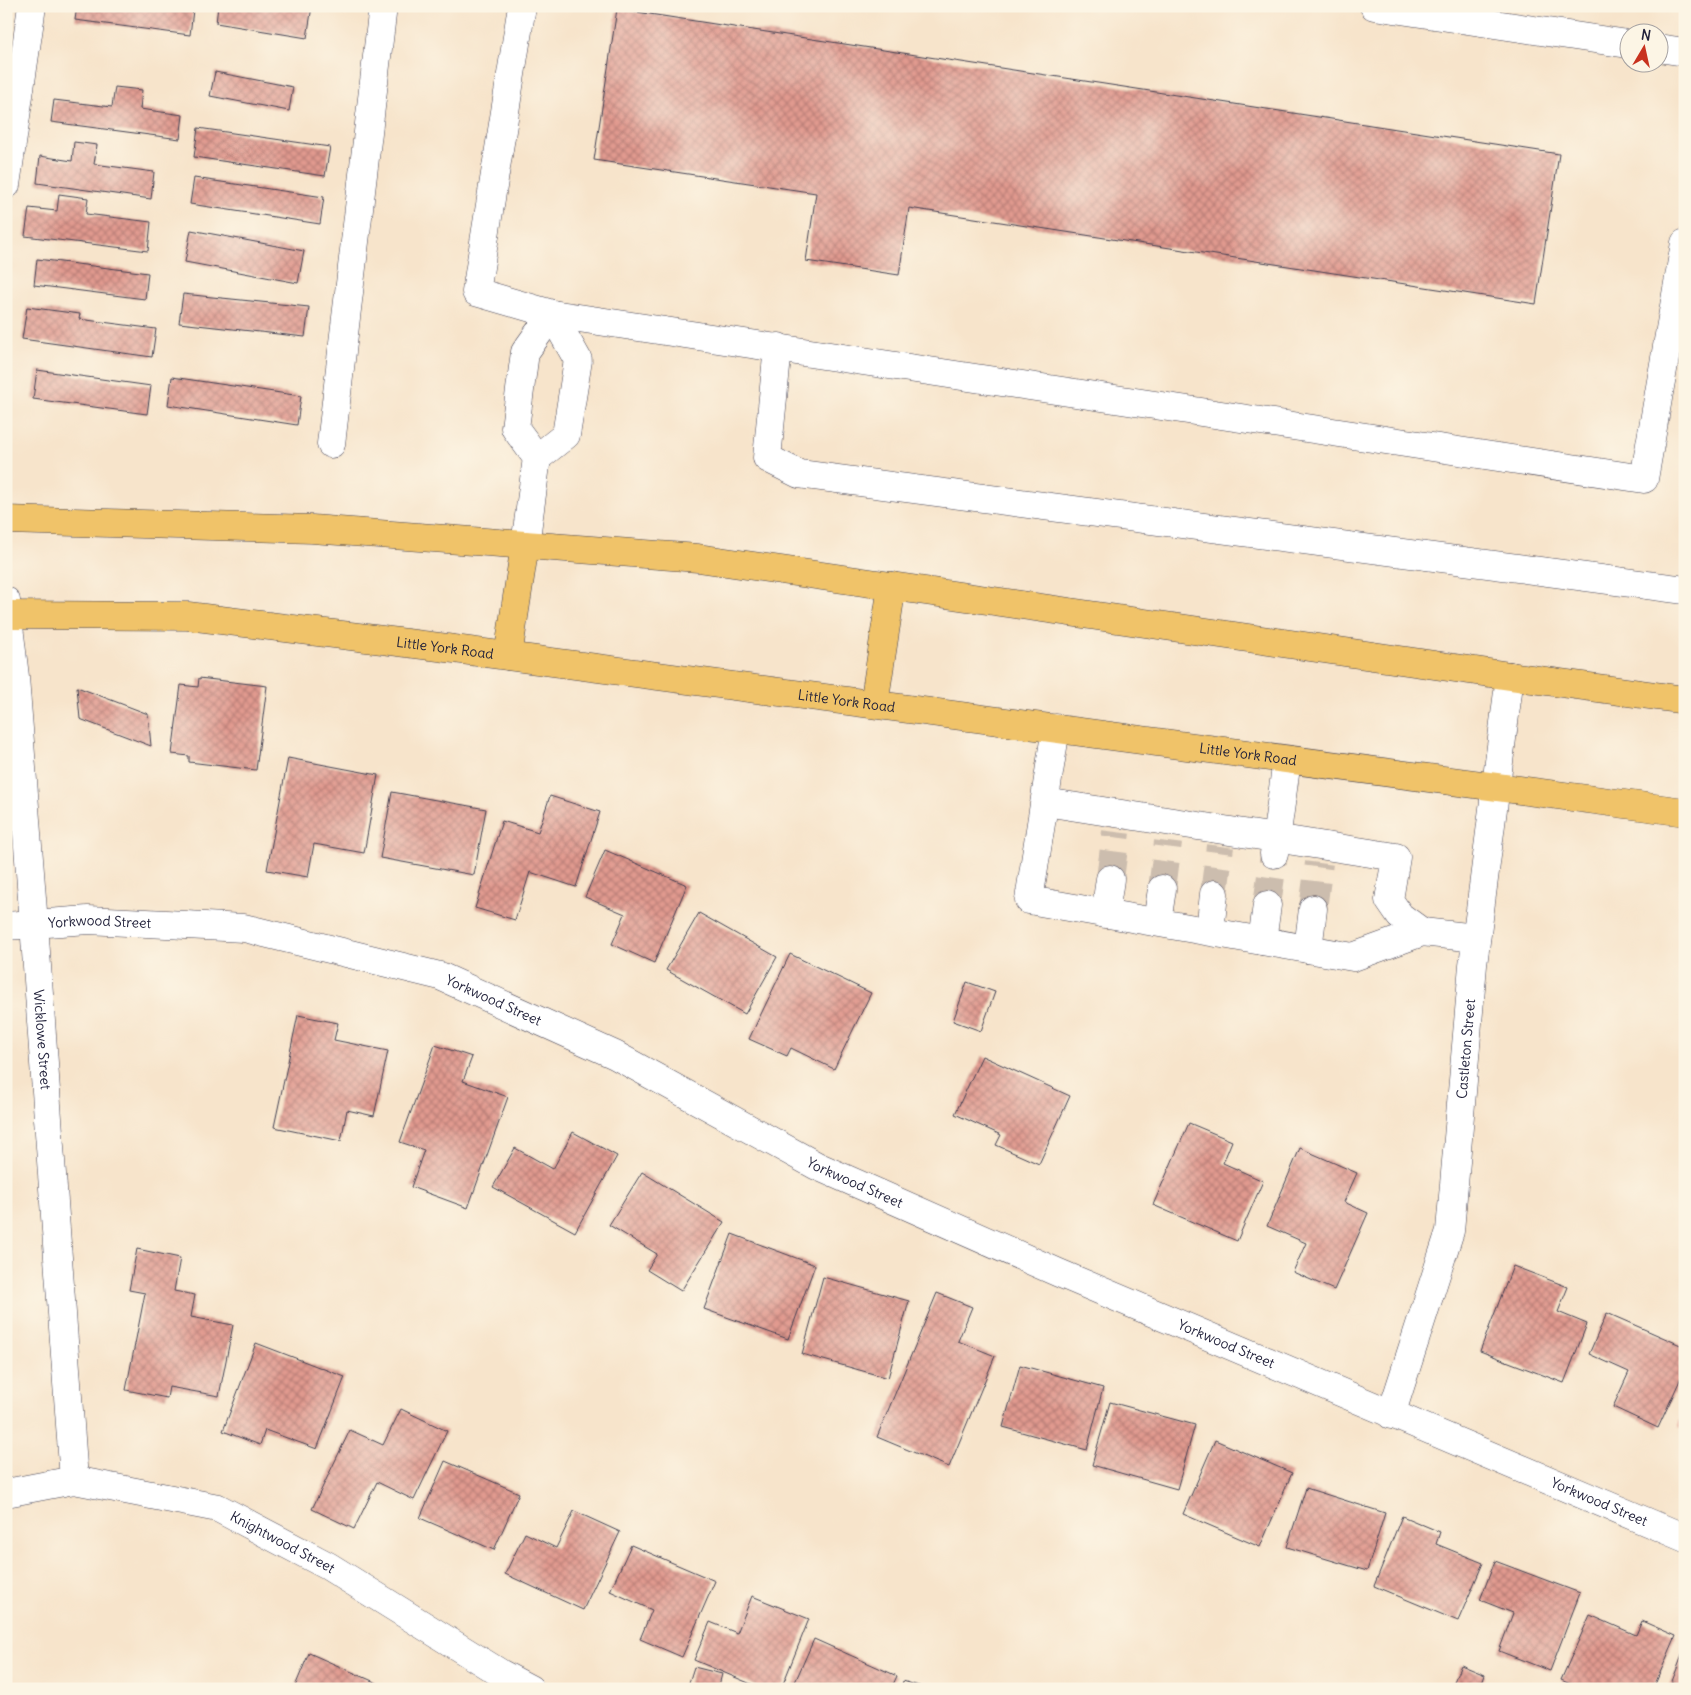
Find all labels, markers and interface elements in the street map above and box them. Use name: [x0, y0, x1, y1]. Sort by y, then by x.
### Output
north arrow: [1618, 22, 1668, 72]
text: N: [1640, 26, 1652, 45]
street label: Little York Road: [395, 633, 495, 663]
street label: Little York Road: [797, 686, 896, 716]
street label: Little York Road: [1198, 739, 1298, 769]
street label: Yorkwood Street: [48, 911, 152, 932]
street label: Yorkwood Street: [443, 971, 545, 1030]
street label: Wicklowe Street: [30, 989, 55, 1090]
street label: Castleton Street: [1452, 998, 1479, 1100]
street label: Yorkwood Street: [804, 1153, 906, 1212]
street label: Yorkwood Street: [1175, 1315, 1278, 1372]
street label: Yorkwood Street: [1548, 1473, 1651, 1530]
street label: Knightwood Street: [227, 1507, 339, 1577]

